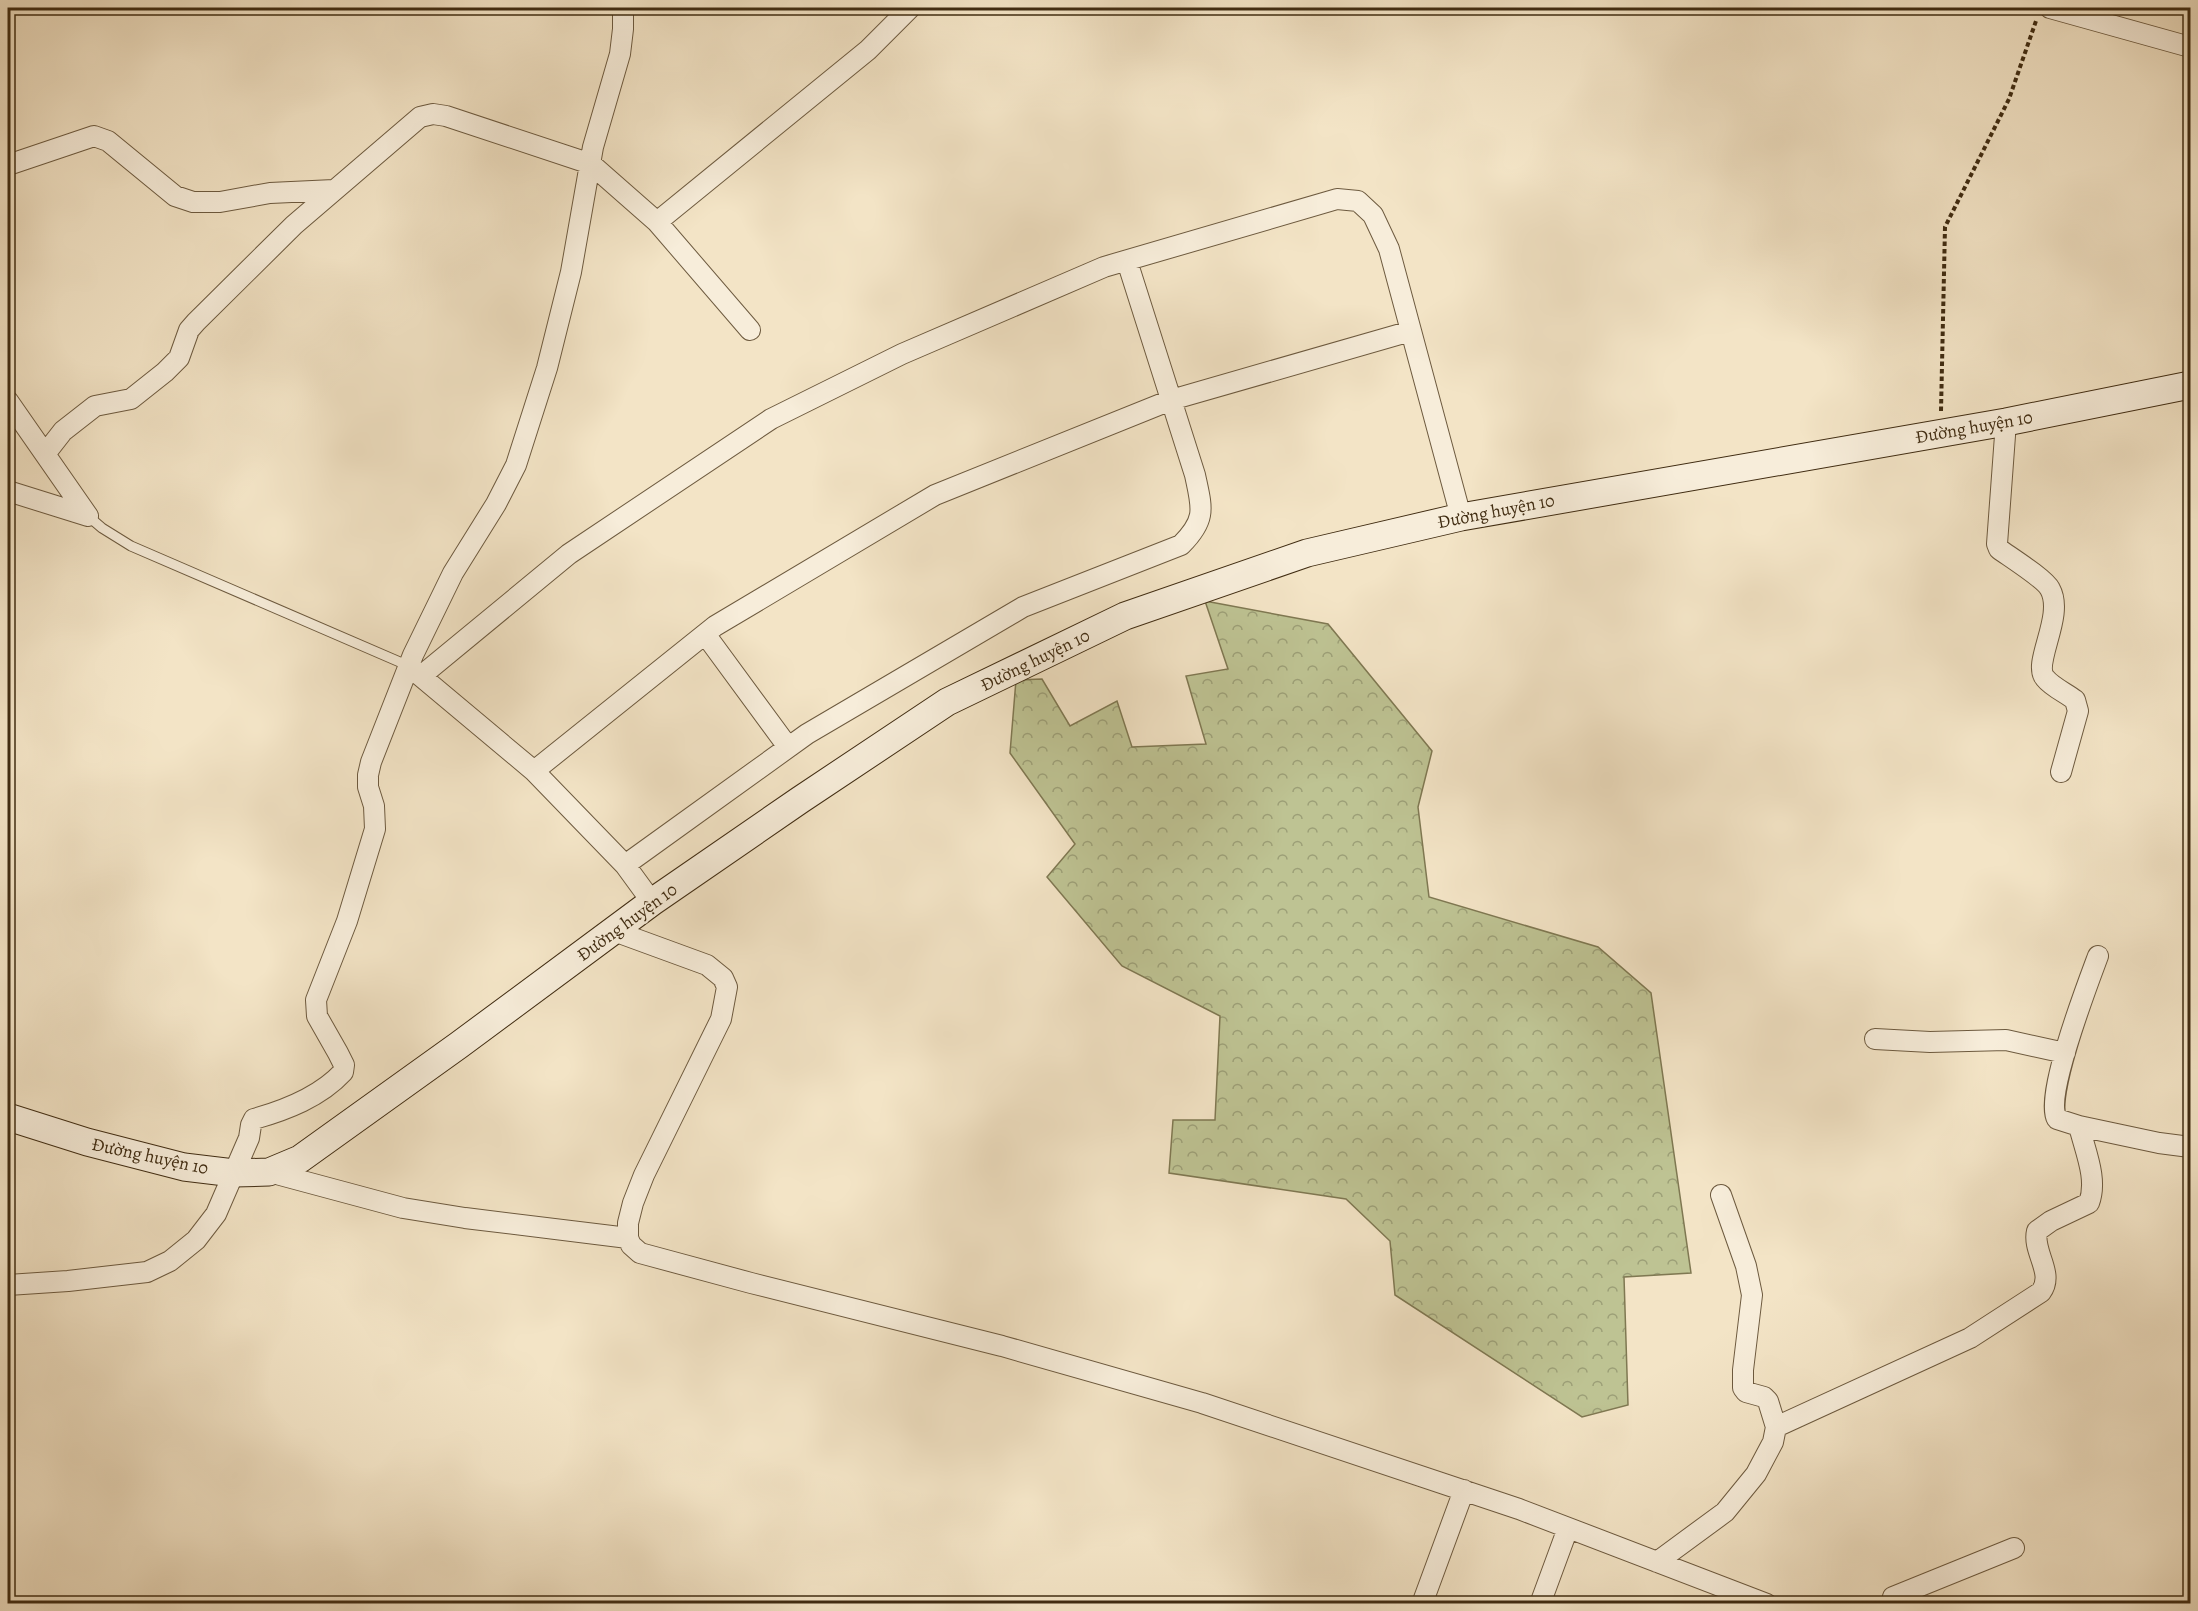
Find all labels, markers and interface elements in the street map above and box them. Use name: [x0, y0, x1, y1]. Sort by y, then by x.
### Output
street label: Đường huyện 10: [1913, 405, 2035, 449]
street label: Đường huyện 10: [1435, 488, 1557, 534]
street label: Đường huyện 10: [976, 623, 1094, 697]
street label: Đường huyện 10: [572, 877, 682, 967]
street label: Đường huyện 10: [89, 1132, 211, 1180]

